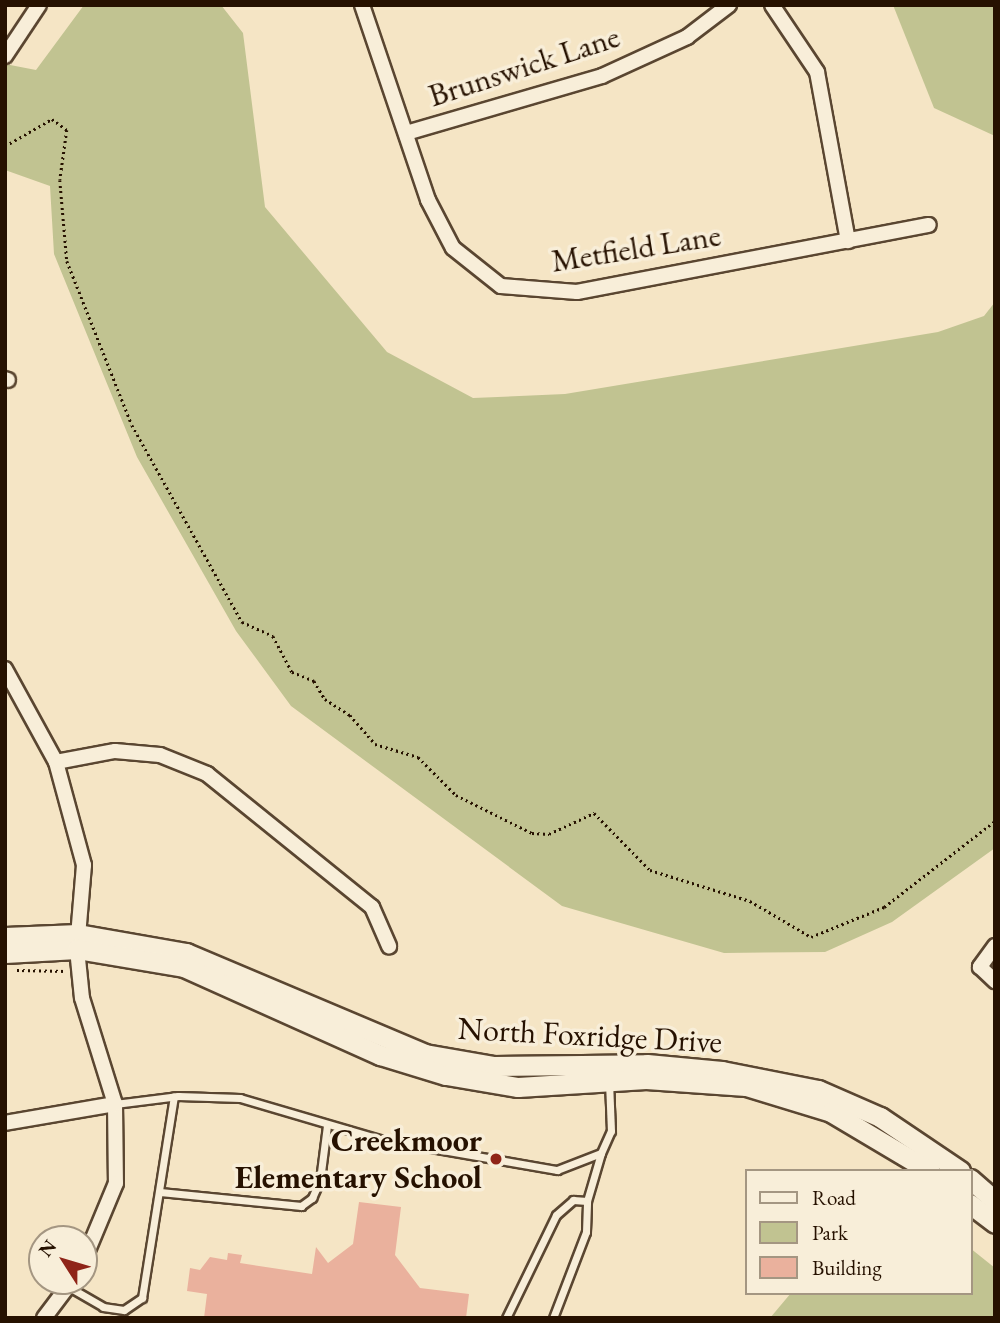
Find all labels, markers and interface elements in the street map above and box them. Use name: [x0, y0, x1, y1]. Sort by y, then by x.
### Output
street label: Brunswick Lane: [424, 17, 624, 115]
street label: Metfield Lane: [549, 216, 723, 280]
street label: North Foxridge Drive: [457, 1009, 723, 1061]
place label: Creekmoor Elementary School: [235, 1122, 482, 1197]
marker: Creekmoor Elementary School: [488, 1151, 504, 1167]
legend: [744, 1169, 972, 1295]
text: Road: [812, 1184, 856, 1211]
text: Park: [812, 1219, 848, 1246]
north arrow: [28, 1225, 98, 1295]
text: N: [33, 1235, 62, 1262]
text: Building: [812, 1254, 882, 1281]

